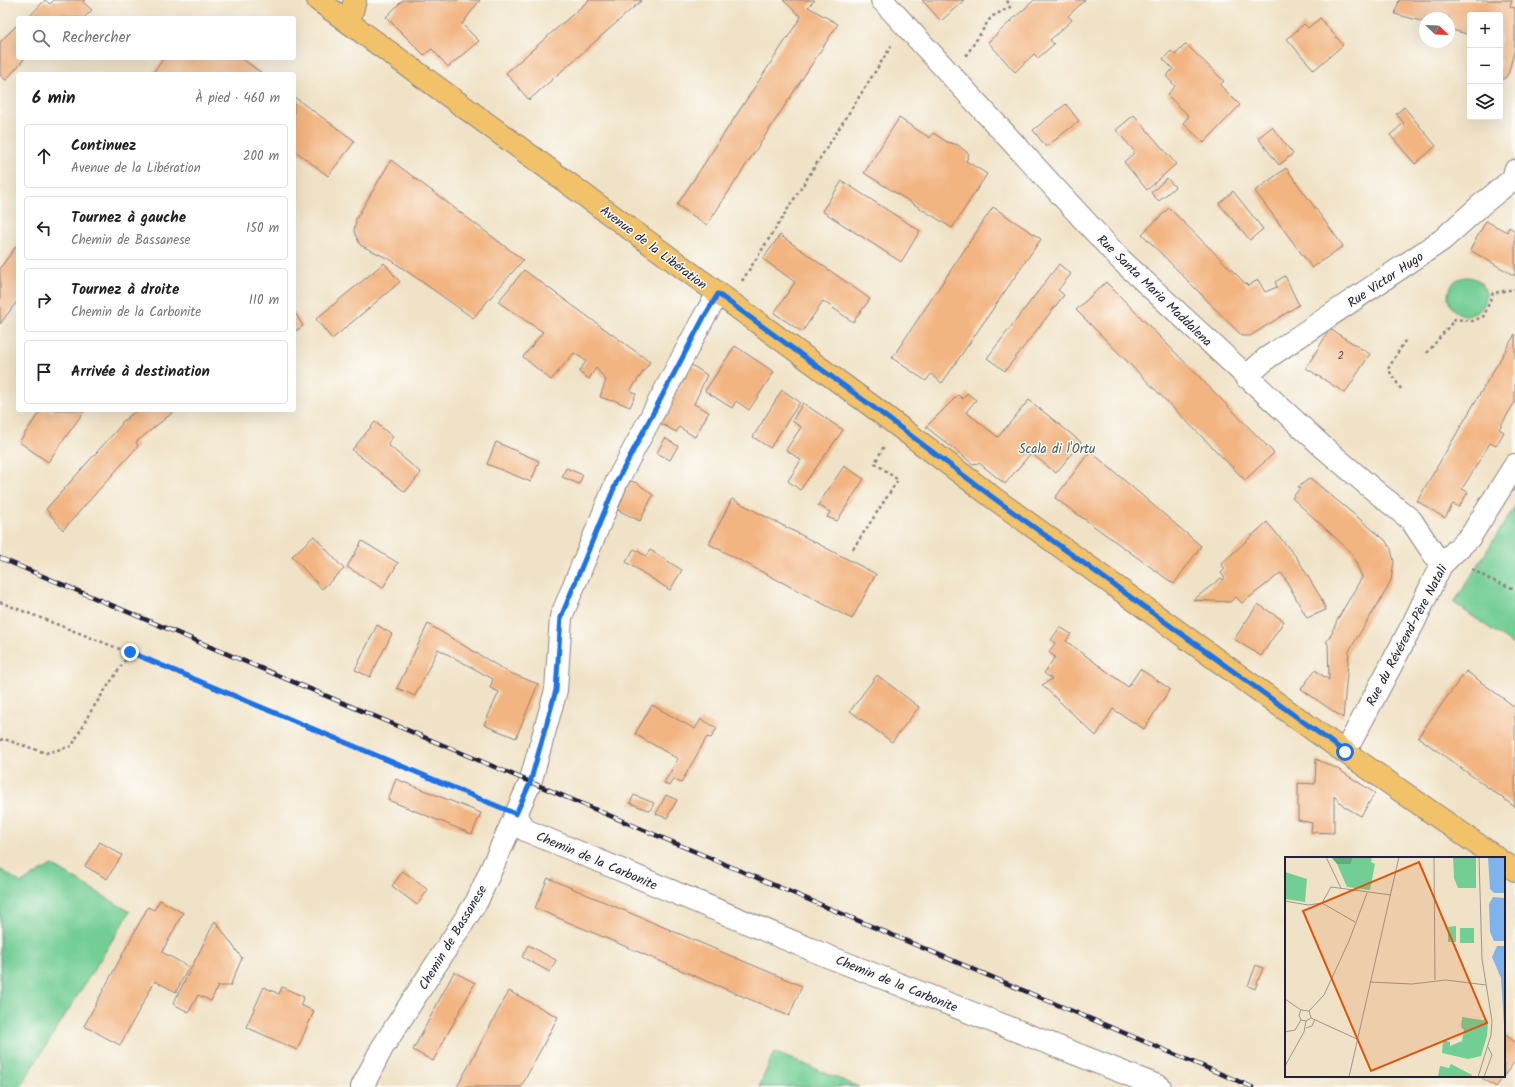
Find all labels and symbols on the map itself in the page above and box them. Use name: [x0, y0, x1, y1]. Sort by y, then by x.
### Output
north arrow: [1419, 12, 1455, 48]
street label: Avenue de la Libération: [595, 201, 711, 296]
street label: Rue Santa Maria Maddalena: [1091, 230, 1217, 352]
street label: Rue Victor Hugo: [1343, 247, 1428, 314]
house number: 2: [1338, 347, 1344, 365]
park label: Scala di l'Ortu: [1019, 439, 1096, 460]
street label: Rue du Révérend-Père Natali: [1361, 561, 1454, 710]
route end: [121, 643, 139, 661]
route start: [1336, 743, 1354, 761]
street label: Chemin de la Carbonite: [532, 826, 661, 897]
inset map: [1285, 857, 1505, 1077]
street label: Chemin de Bassanese: [414, 881, 493, 994]
street label: Chemin de la Carbonite: [832, 950, 961, 1019]

